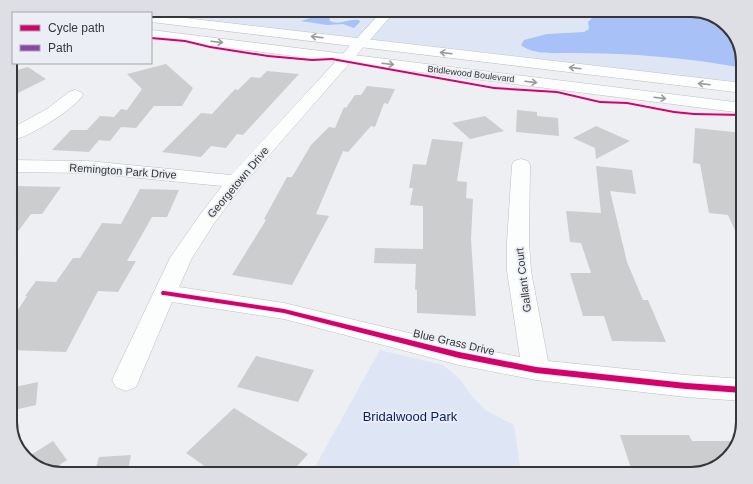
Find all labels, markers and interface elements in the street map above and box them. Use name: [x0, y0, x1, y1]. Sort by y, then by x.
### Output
legend: [12, 12, 152, 64]
text: Cycle path: [48, 21, 105, 35]
one-way arrow: [311, 33, 324, 41]
one-way arrow: [211, 38, 224, 46]
text: Path: [48, 41, 73, 55]
one-way arrow: [440, 49, 453, 56]
one-way arrow: [381, 60, 394, 67]
street label: Bridlewood Boulevard: [427, 64, 515, 84]
one-way arrow: [569, 64, 582, 72]
one-way arrow: [524, 78, 537, 86]
one-way arrow: [698, 80, 711, 87]
one-way arrow: [653, 94, 666, 102]
street label: Georgetown Drive: [205, 144, 271, 220]
street label: Remington Park Drive: [69, 161, 177, 181]
street label: Gallant Court: [513, 247, 533, 313]
street label: Blue Grass Drive: [412, 327, 496, 357]
park label: Bridalwood Park: [363, 409, 458, 424]

